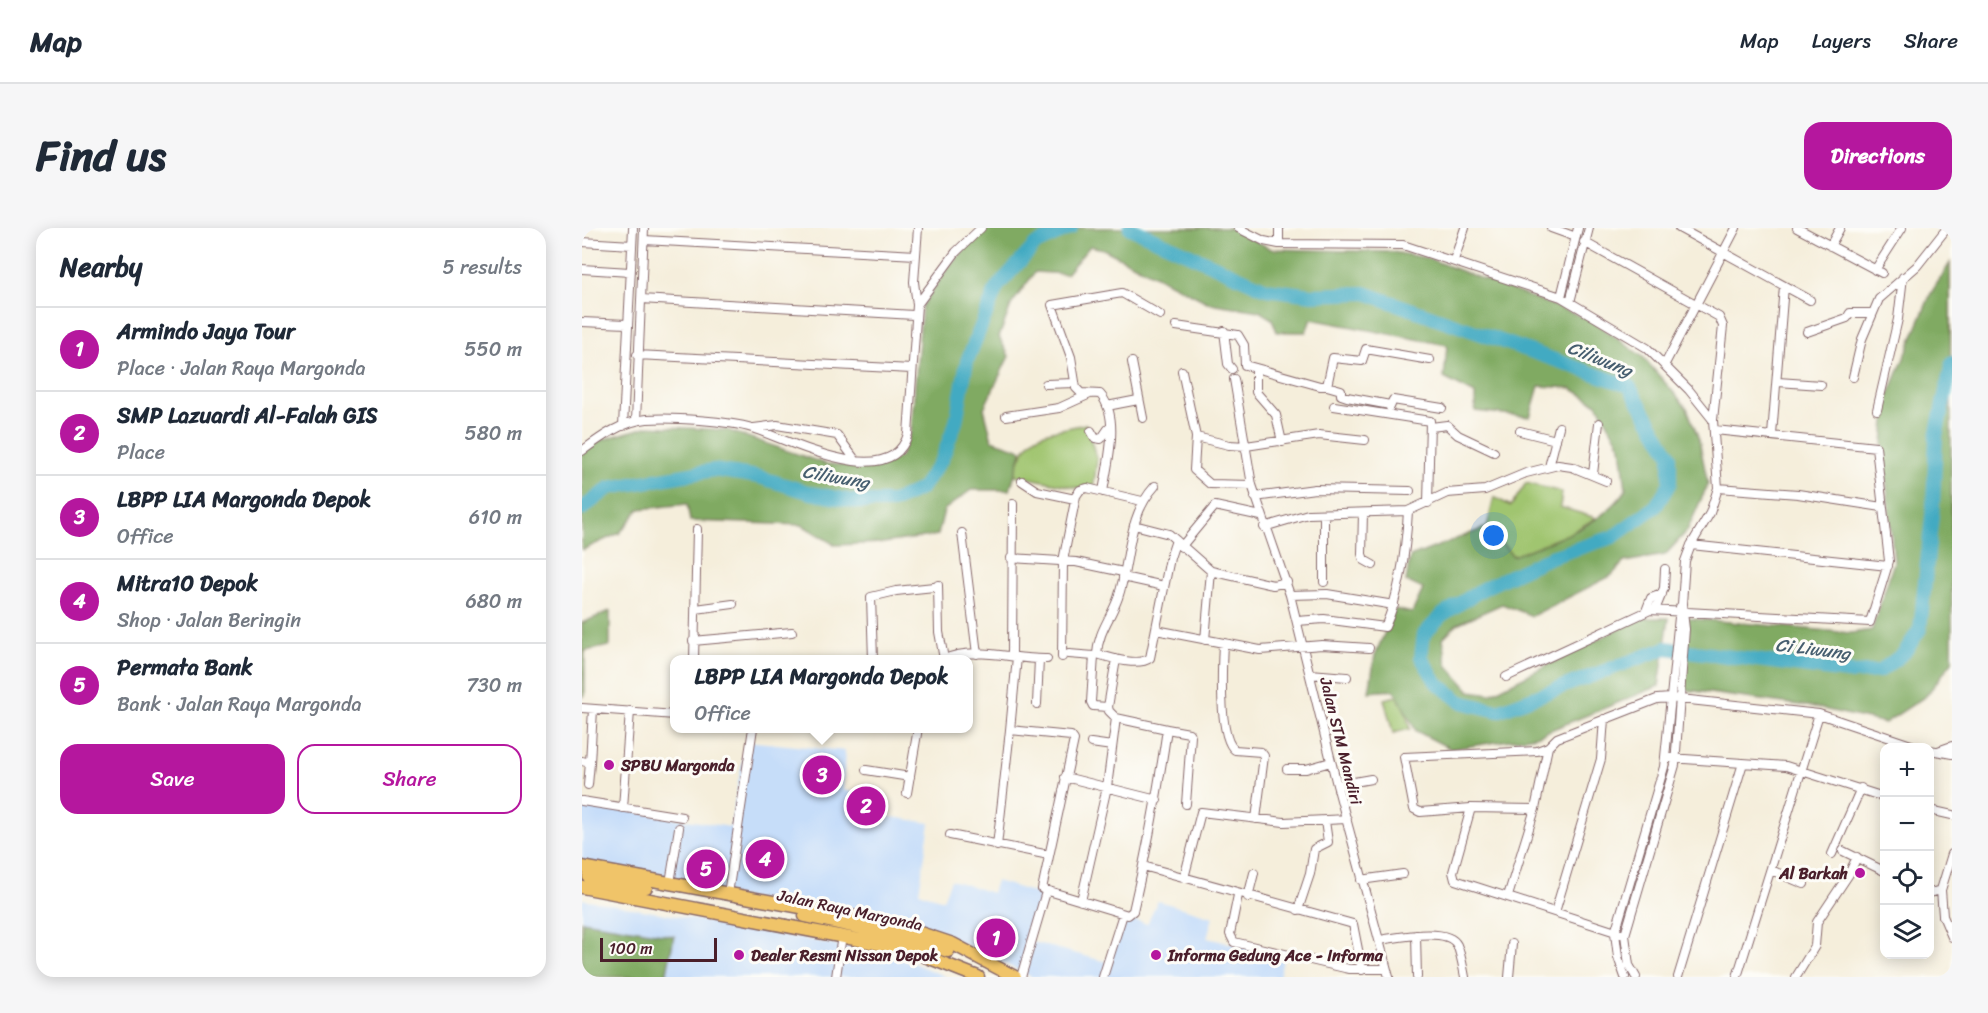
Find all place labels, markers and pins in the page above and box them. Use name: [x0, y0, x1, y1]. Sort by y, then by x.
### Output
place label: SPBU Margonda: [620, 751, 735, 780]
pin: 3: [802, 752, 842, 798]
marker: SPBU Margonda: [602, 758, 616, 772]
pin: 2: [846, 784, 886, 828]
pin: 4: [746, 836, 784, 882]
pin: 5: [686, 846, 726, 892]
place label: Al Barkah: [1778, 859, 1849, 888]
marker: Al Barkah: [1853, 866, 1867, 880]
pin: 1: [976, 916, 1016, 960]
place label: Dealer Resmi Nissan Depok: [751, 941, 939, 970]
place label: Informa Gedung Ace - Informa: [1167, 941, 1384, 970]
marker: Dealer Resmi Nissan Depok: [732, 948, 746, 962]
marker: Informa Gedung Ace - Informa: [1149, 948, 1163, 962]

